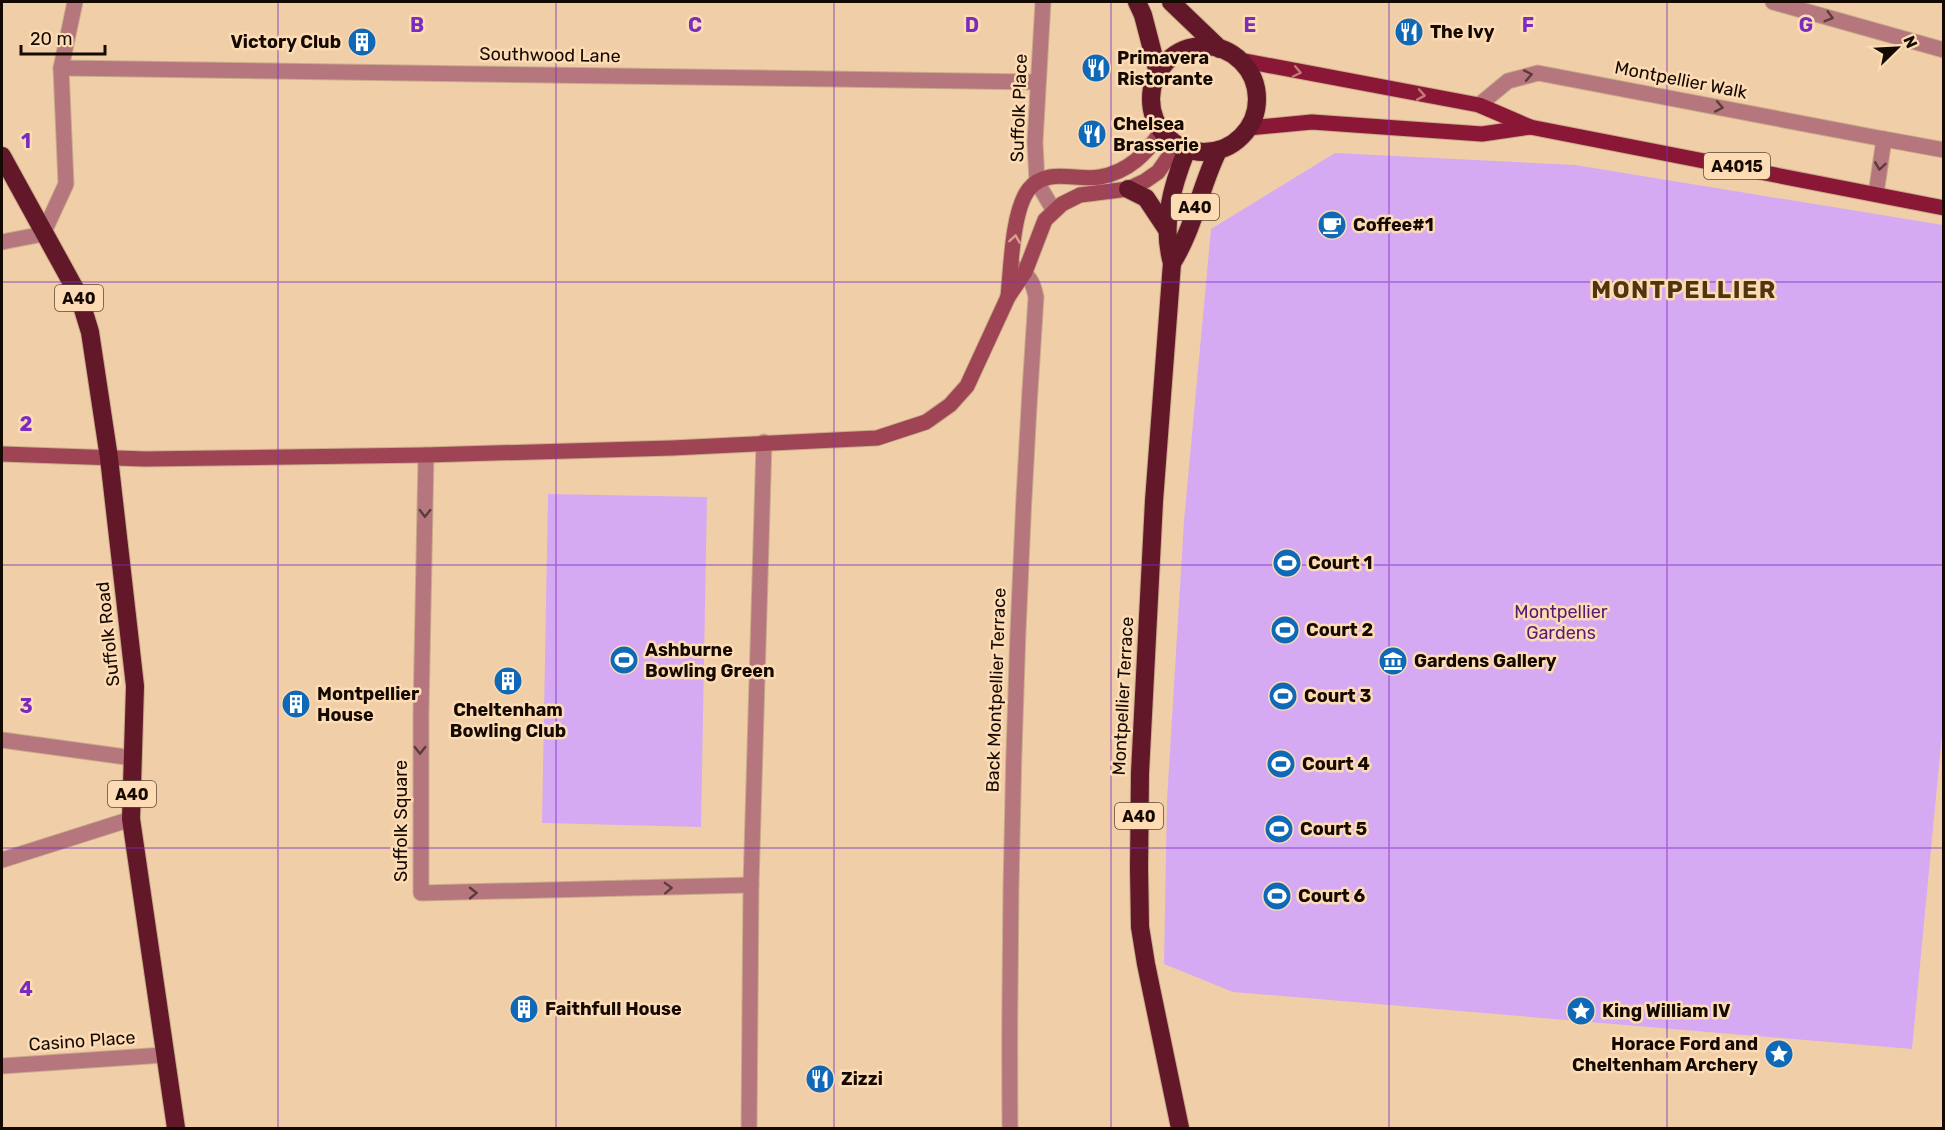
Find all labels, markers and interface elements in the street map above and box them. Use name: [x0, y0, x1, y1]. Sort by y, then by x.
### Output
one-way arrow: [1824, 10, 1834, 23]
text: B: [410, 13, 424, 37]
text: C: [688, 13, 702, 37]
text: D: [965, 13, 979, 37]
text: E: [1244, 13, 1256, 37]
text: F: [1522, 13, 1534, 37]
text: G: [1799, 13, 1813, 37]
restaurant icon: The Ivy: [1393, 16, 1425, 48]
scale bar: [21, 18, 105, 56]
north arrow: [1867, 18, 1927, 78]
place label: The Ivy: [1430, 21, 1495, 43]
building icon: Victory Club: [346, 26, 378, 58]
text: 20 m: [30, 28, 72, 50]
place label: Victory Club: [231, 31, 341, 53]
text: N: [1899, 33, 1921, 51]
street label: Southwood Lane: [479, 43, 621, 67]
place label: Primavera Ristorante: [1117, 47, 1213, 90]
restaurant icon: Primavera Ristorante: [1080, 52, 1112, 84]
street label: Suffolk Place: [1006, 53, 1032, 163]
street label: Montpellier Walk: [1613, 56, 1750, 104]
one-way arrow: [1292, 65, 1302, 78]
one-way arrow: [1523, 69, 1533, 82]
one-way arrow: [1416, 88, 1426, 101]
one-way arrow: [1715, 101, 1724, 113]
place label: Chelsea Brasserie: [1113, 113, 1199, 156]
restaurant icon: Chelsea Brasserie: [1076, 118, 1108, 150]
text: 1: [21, 129, 31, 153]
road number: A4015: [1704, 153, 1770, 179]
one-way arrow: [1875, 161, 1887, 171]
road number: A40: [1171, 194, 1219, 220]
cafe icon: Coffee#1: [1316, 209, 1348, 241]
place label: Coffee#1: [1353, 214, 1434, 236]
one-way arrow: [1008, 235, 1021, 245]
district label: MONTPELLIER: [1591, 276, 1777, 304]
road number: A40: [55, 285, 103, 311]
text: 2: [20, 412, 33, 436]
one-way arrow: [418, 509, 431, 518]
sports icon: Court 1: [1271, 547, 1303, 579]
place label: Court 1: [1308, 552, 1373, 574]
street label: Suffolk Road: [92, 581, 124, 687]
street label: Back Montpellier Terrace: [981, 587, 1011, 793]
park label: Montpellier Gardens: [1514, 601, 1608, 644]
sports icon: Court 2: [1269, 614, 1301, 646]
street label: Montpellier Terrace: [1108, 616, 1138, 776]
place label: Court 2: [1306, 619, 1373, 641]
place label: Ashburne Bowling Green: [645, 639, 775, 682]
sports icon: Ashburne Bowling Green: [608, 644, 640, 676]
museum icon: Gardens Gallery: [1377, 645, 1409, 677]
place label: Gardens Gallery: [1414, 650, 1557, 672]
building icon: Cheltenham Bowling Club: [492, 665, 524, 697]
sports icon: Court 3: [1267, 680, 1299, 712]
place label: Montpellier House: [317, 683, 419, 726]
place label: Court 3: [1304, 685, 1372, 707]
building icon: Montpellier House: [280, 688, 312, 720]
text: 3: [19, 694, 33, 718]
place label: Cheltenham Bowling Club: [450, 699, 566, 742]
one-way arrow: [414, 746, 426, 755]
sports icon: Court 4: [1265, 748, 1297, 780]
place label: Court 4: [1302, 753, 1370, 775]
street label: Suffolk Square: [390, 760, 412, 882]
road number: A40: [108, 781, 156, 807]
road number: A40: [1115, 803, 1163, 829]
sports icon: Court 5: [1263, 813, 1295, 845]
place label: Court 5: [1300, 818, 1367, 840]
sports icon: Court 6: [1261, 880, 1293, 912]
one-way arrow: [664, 881, 673, 894]
place label: Court 6: [1298, 885, 1366, 907]
one-way arrow: [469, 887, 478, 899]
text: 4: [19, 977, 33, 1001]
building icon: Faithfull House: [508, 993, 540, 1025]
place icon: King William IV: [1565, 995, 1597, 1027]
place label: Faithfull House: [545, 998, 682, 1020]
place label: King William IV: [1602, 1000, 1731, 1022]
street label: Casino Place: [28, 1026, 136, 1056]
place label: Horace Ford and Cheltenham Archery: [1572, 1033, 1758, 1076]
place icon: Horace Ford and Cheltenham Archery: [1763, 1038, 1795, 1070]
restaurant icon: Zizzi: [804, 1063, 836, 1095]
place label: Zizzi: [841, 1068, 883, 1090]

